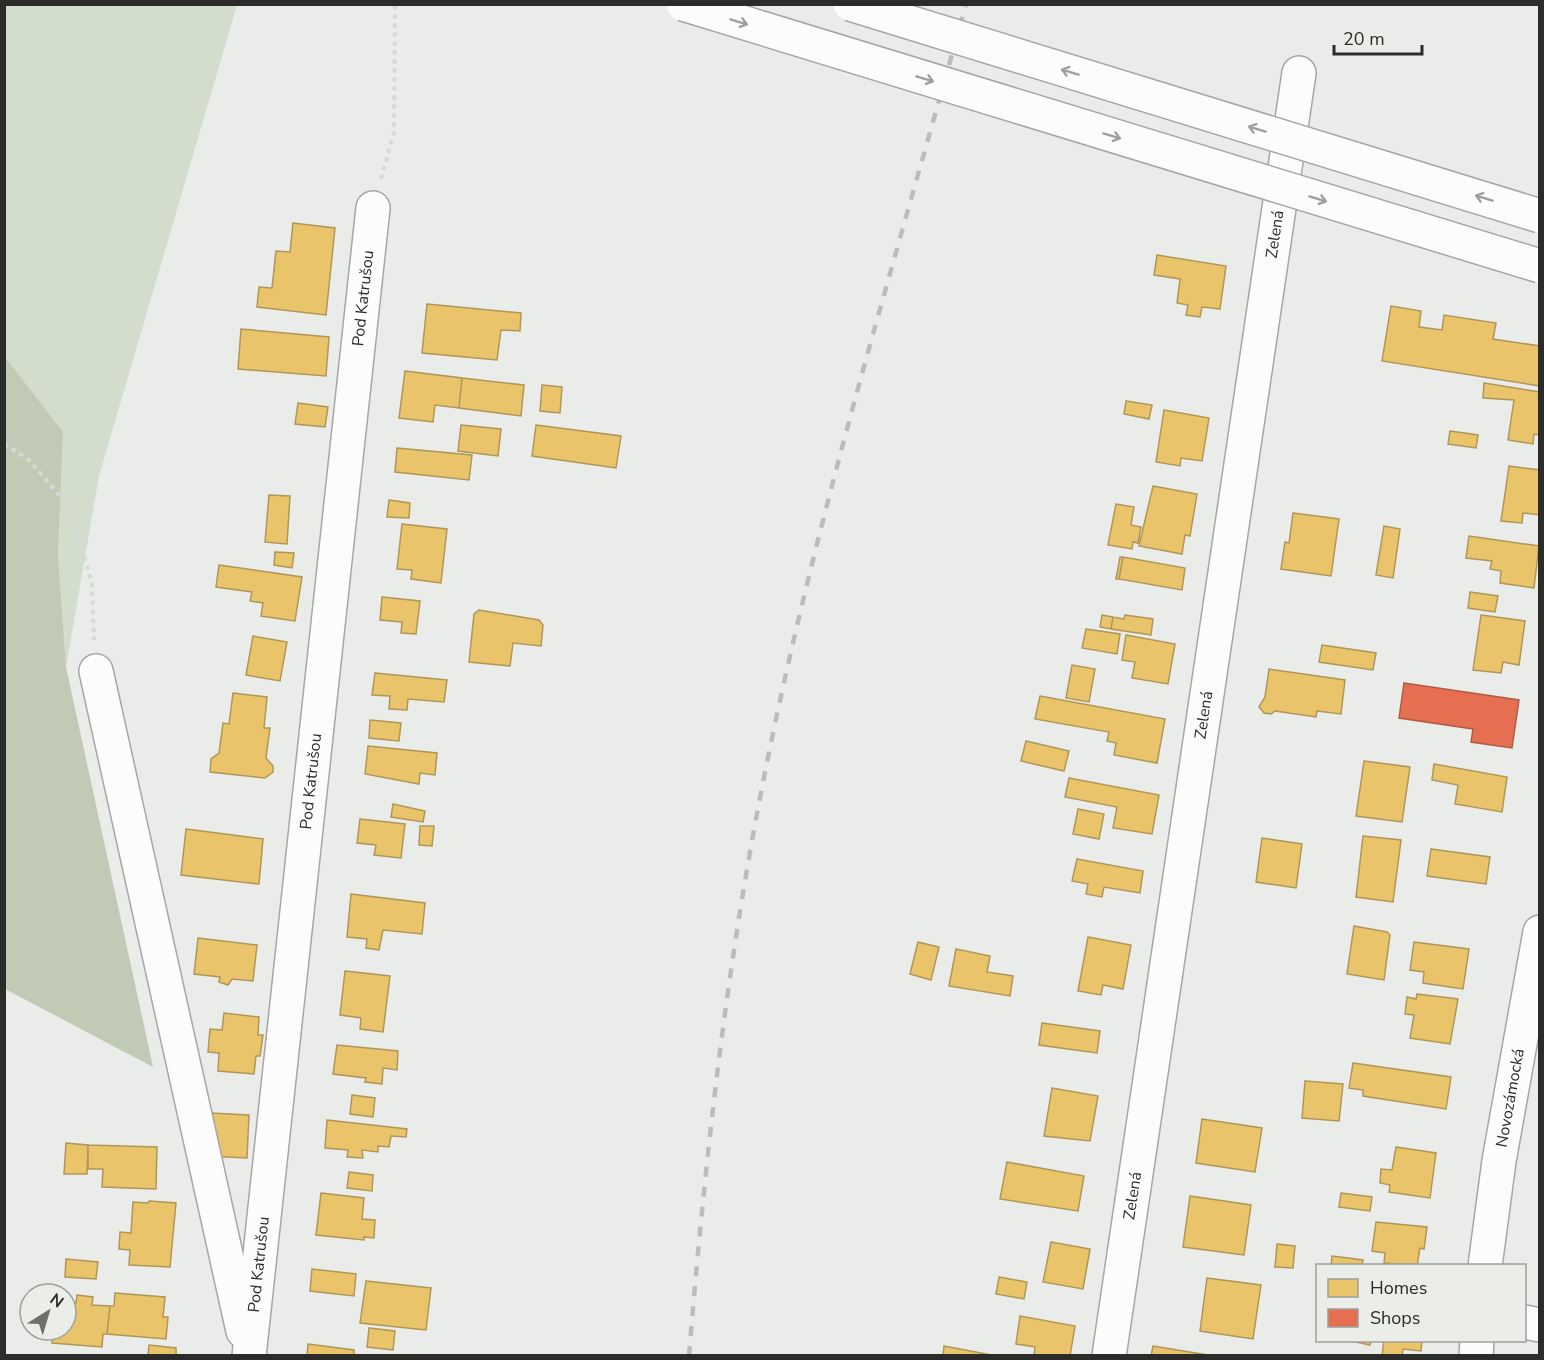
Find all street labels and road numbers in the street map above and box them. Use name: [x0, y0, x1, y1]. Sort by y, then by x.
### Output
street label: Zelená: [1261, 209, 1290, 260]
street label: Pod Katrušou: [347, 249, 379, 347]
street label: Zelená: [1189, 689, 1218, 741]
street label: Pod Katrušou: [295, 732, 327, 831]
street label: Novozámocká: [1491, 1047, 1530, 1149]
street label: Zelená: [1118, 1170, 1147, 1221]
street label: Pod Katrušou: [243, 1215, 275, 1314]

